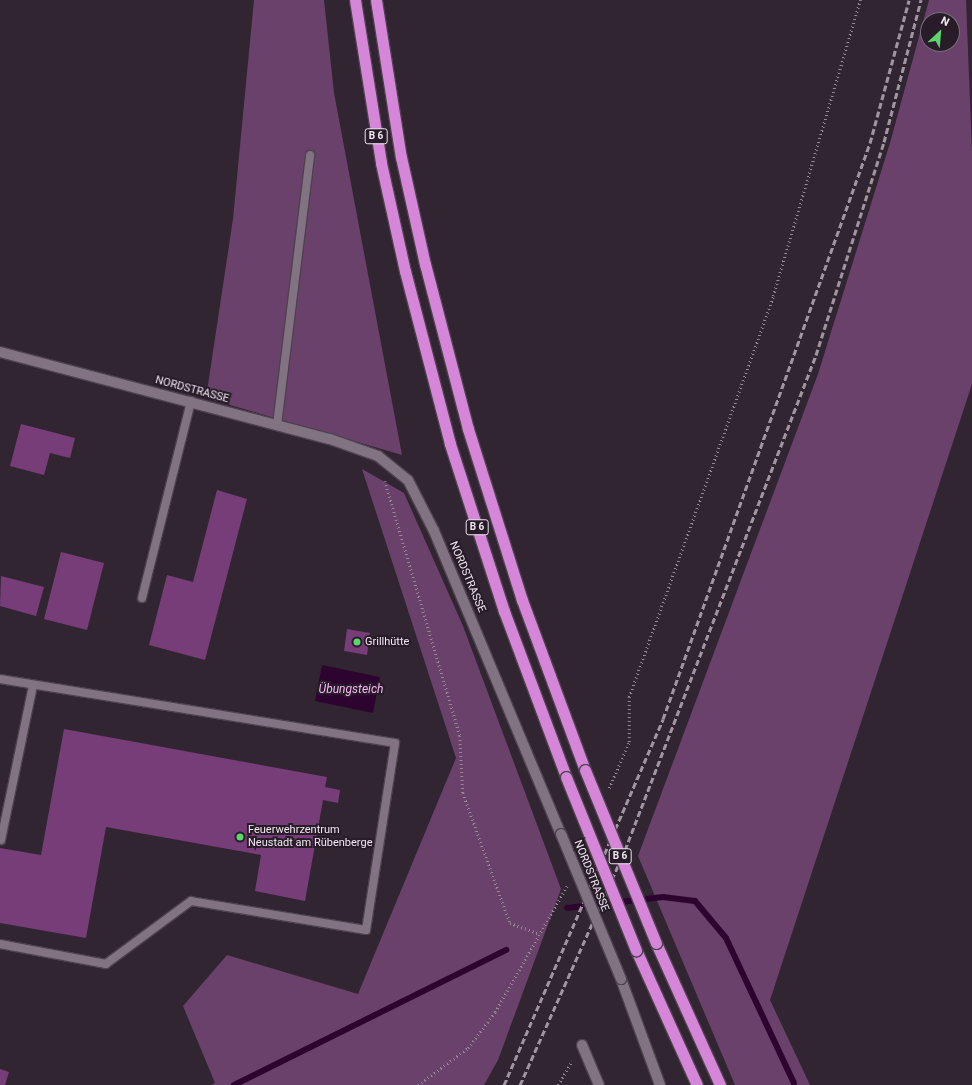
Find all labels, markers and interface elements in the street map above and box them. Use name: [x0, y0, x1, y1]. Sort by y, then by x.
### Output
north arrow: [920, 12, 960, 52]
text: N: [939, 14, 951, 29]
road number: B 6: [364, 128, 388, 144]
street label: NORDSTRASSE: [154, 374, 230, 406]
road number: B 6: [465, 519, 489, 535]
street label: NORDSTRASSE: [446, 540, 488, 614]
place label: Grillhütte: [365, 635, 409, 649]
marker: Grillhütte: [352, 637, 362, 647]
water label: Übungsteich: [319, 683, 383, 697]
place label: Feuerwehrzentrum Neustadt am Rübenberge: [248, 824, 372, 850]
marker: Feuerwehrzentrum Neustadt am Rübenberge: [235, 832, 245, 842]
street label: NORDSTRASSE: [571, 838, 611, 914]
road number: B 6: [608, 848, 632, 864]

